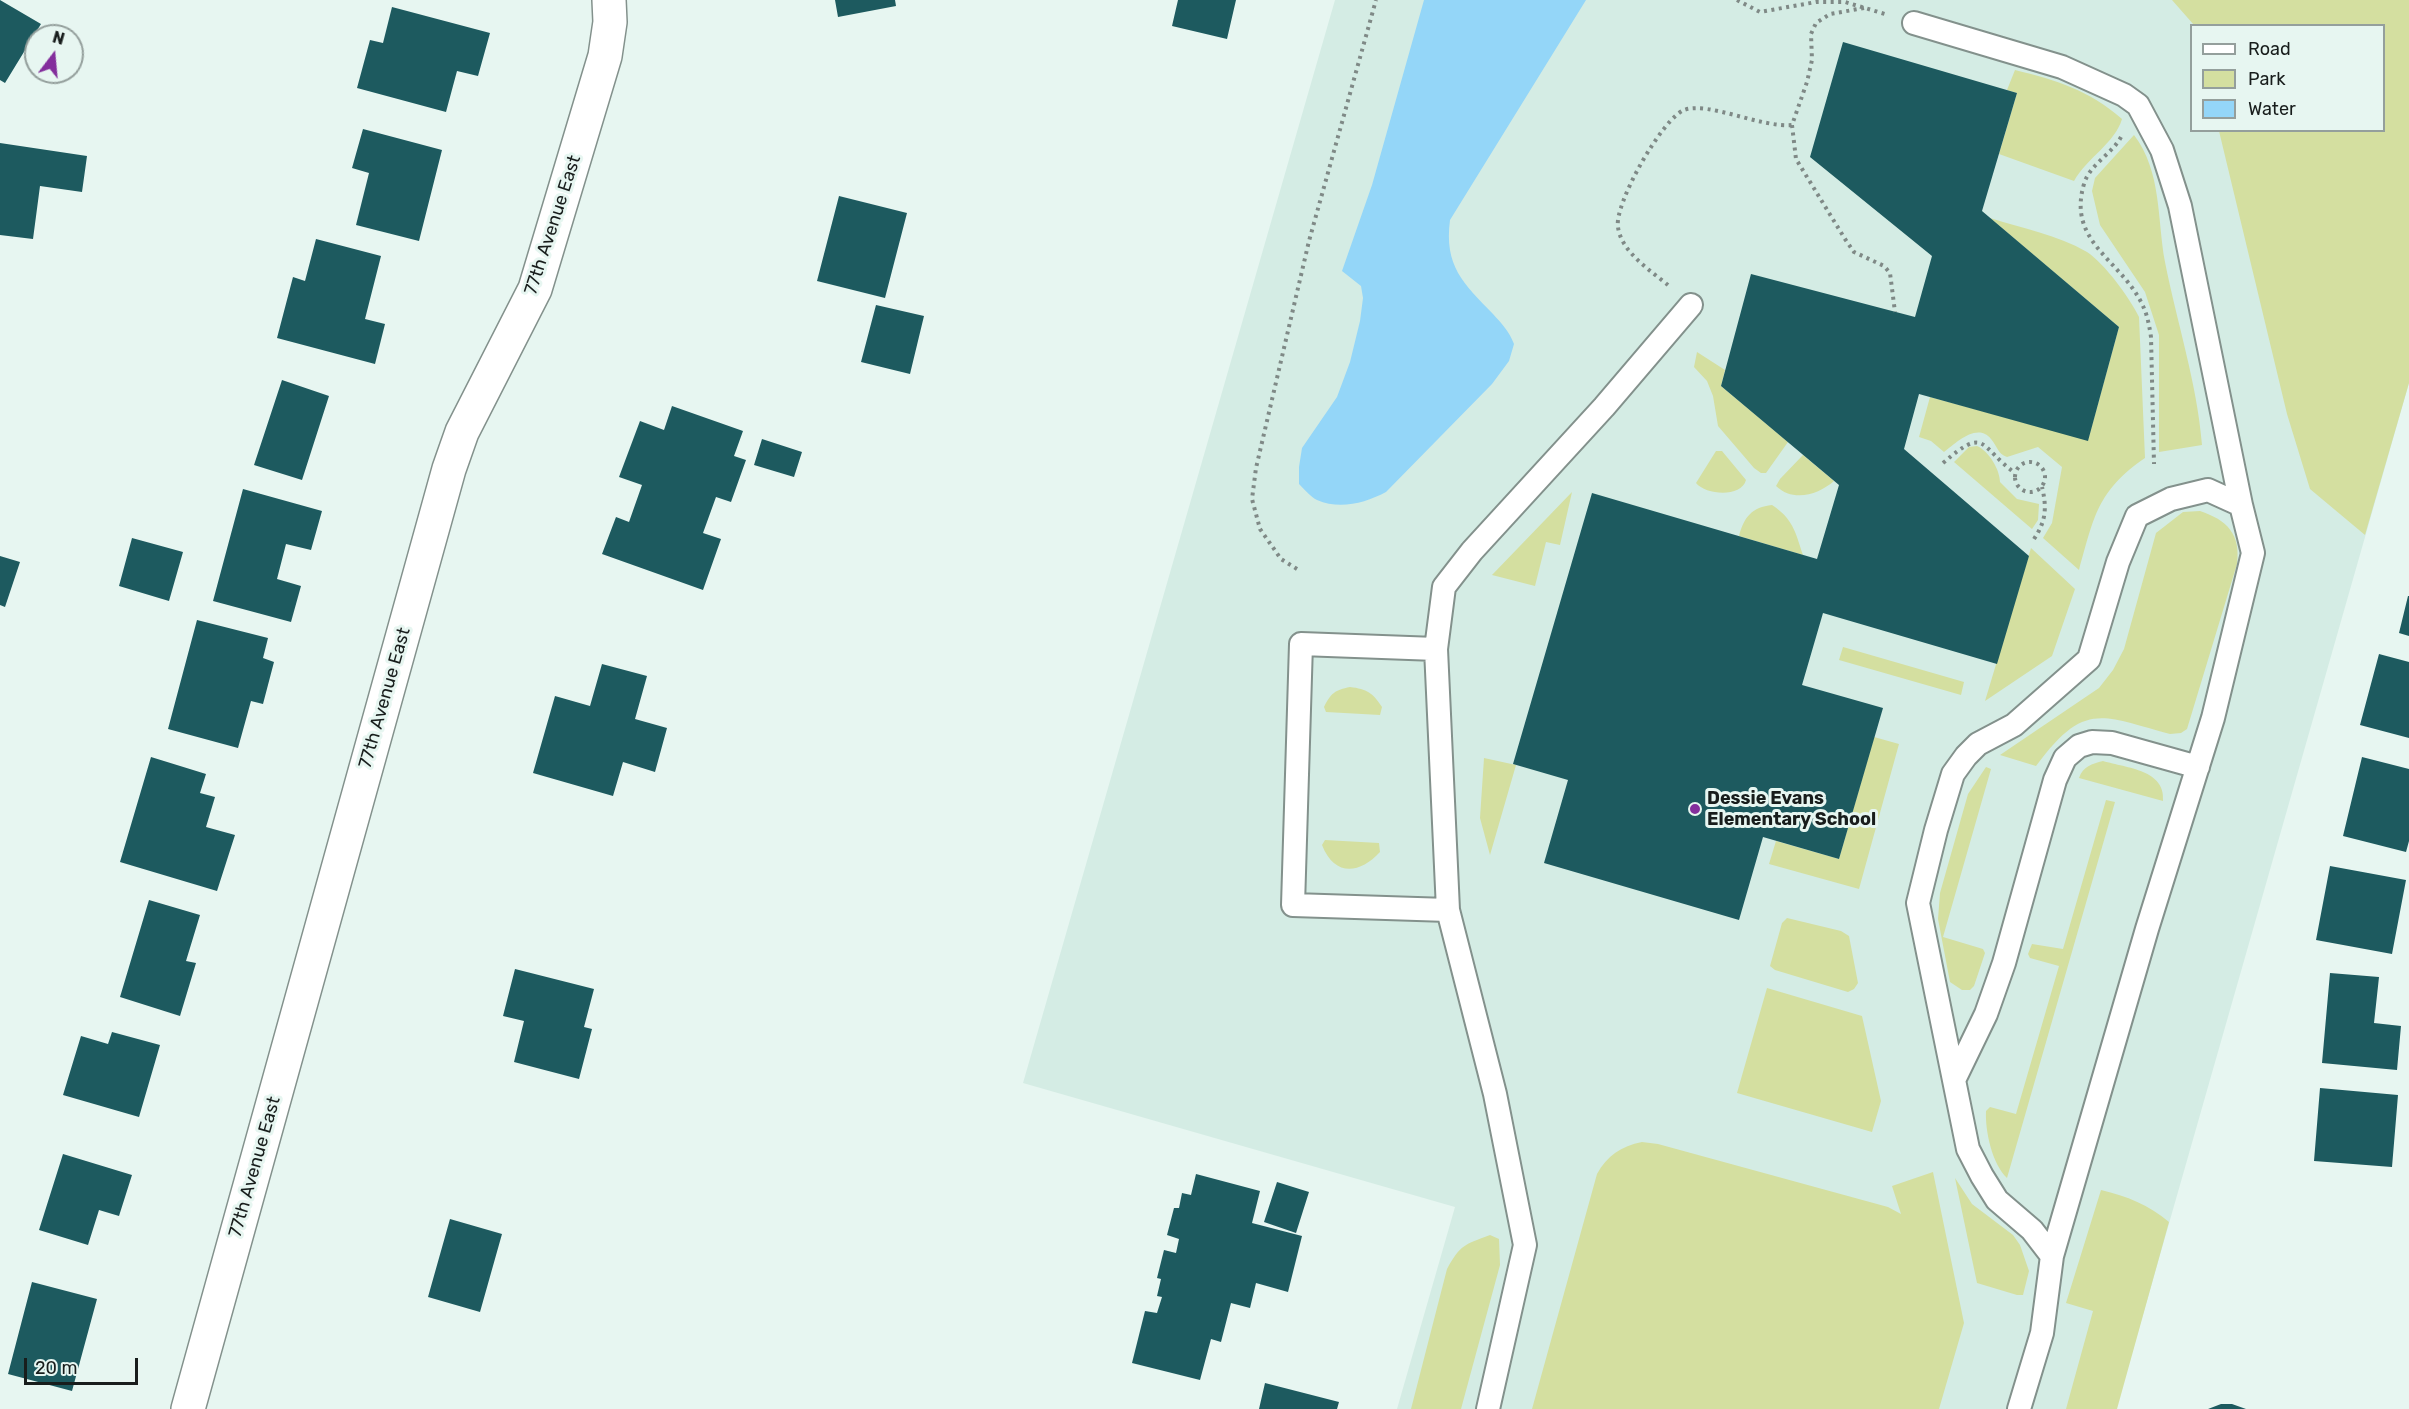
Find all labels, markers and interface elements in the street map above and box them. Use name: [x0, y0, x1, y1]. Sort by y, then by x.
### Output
north arrow: [24, 24, 84, 84]
legend: [2190, 24, 2385, 132]
text: N: [50, 27, 67, 49]
text: Road: [2248, 38, 2291, 60]
text: Park: [2248, 68, 2285, 90]
text: Water: [2248, 98, 2296, 120]
street label: 77th Avenue East: [520, 153, 586, 297]
street label: 77th Avenue East: [355, 625, 415, 771]
place label: Dessie Evans Elementary School: [1707, 788, 1876, 830]
marker: Dessie Evans Elementary School: [1688, 802, 1702, 816]
street label: 77th Avenue East: [225, 1094, 285, 1240]
scale bar: [27, 1346, 141, 1384]
text: 20 m: [35, 1357, 77, 1379]

